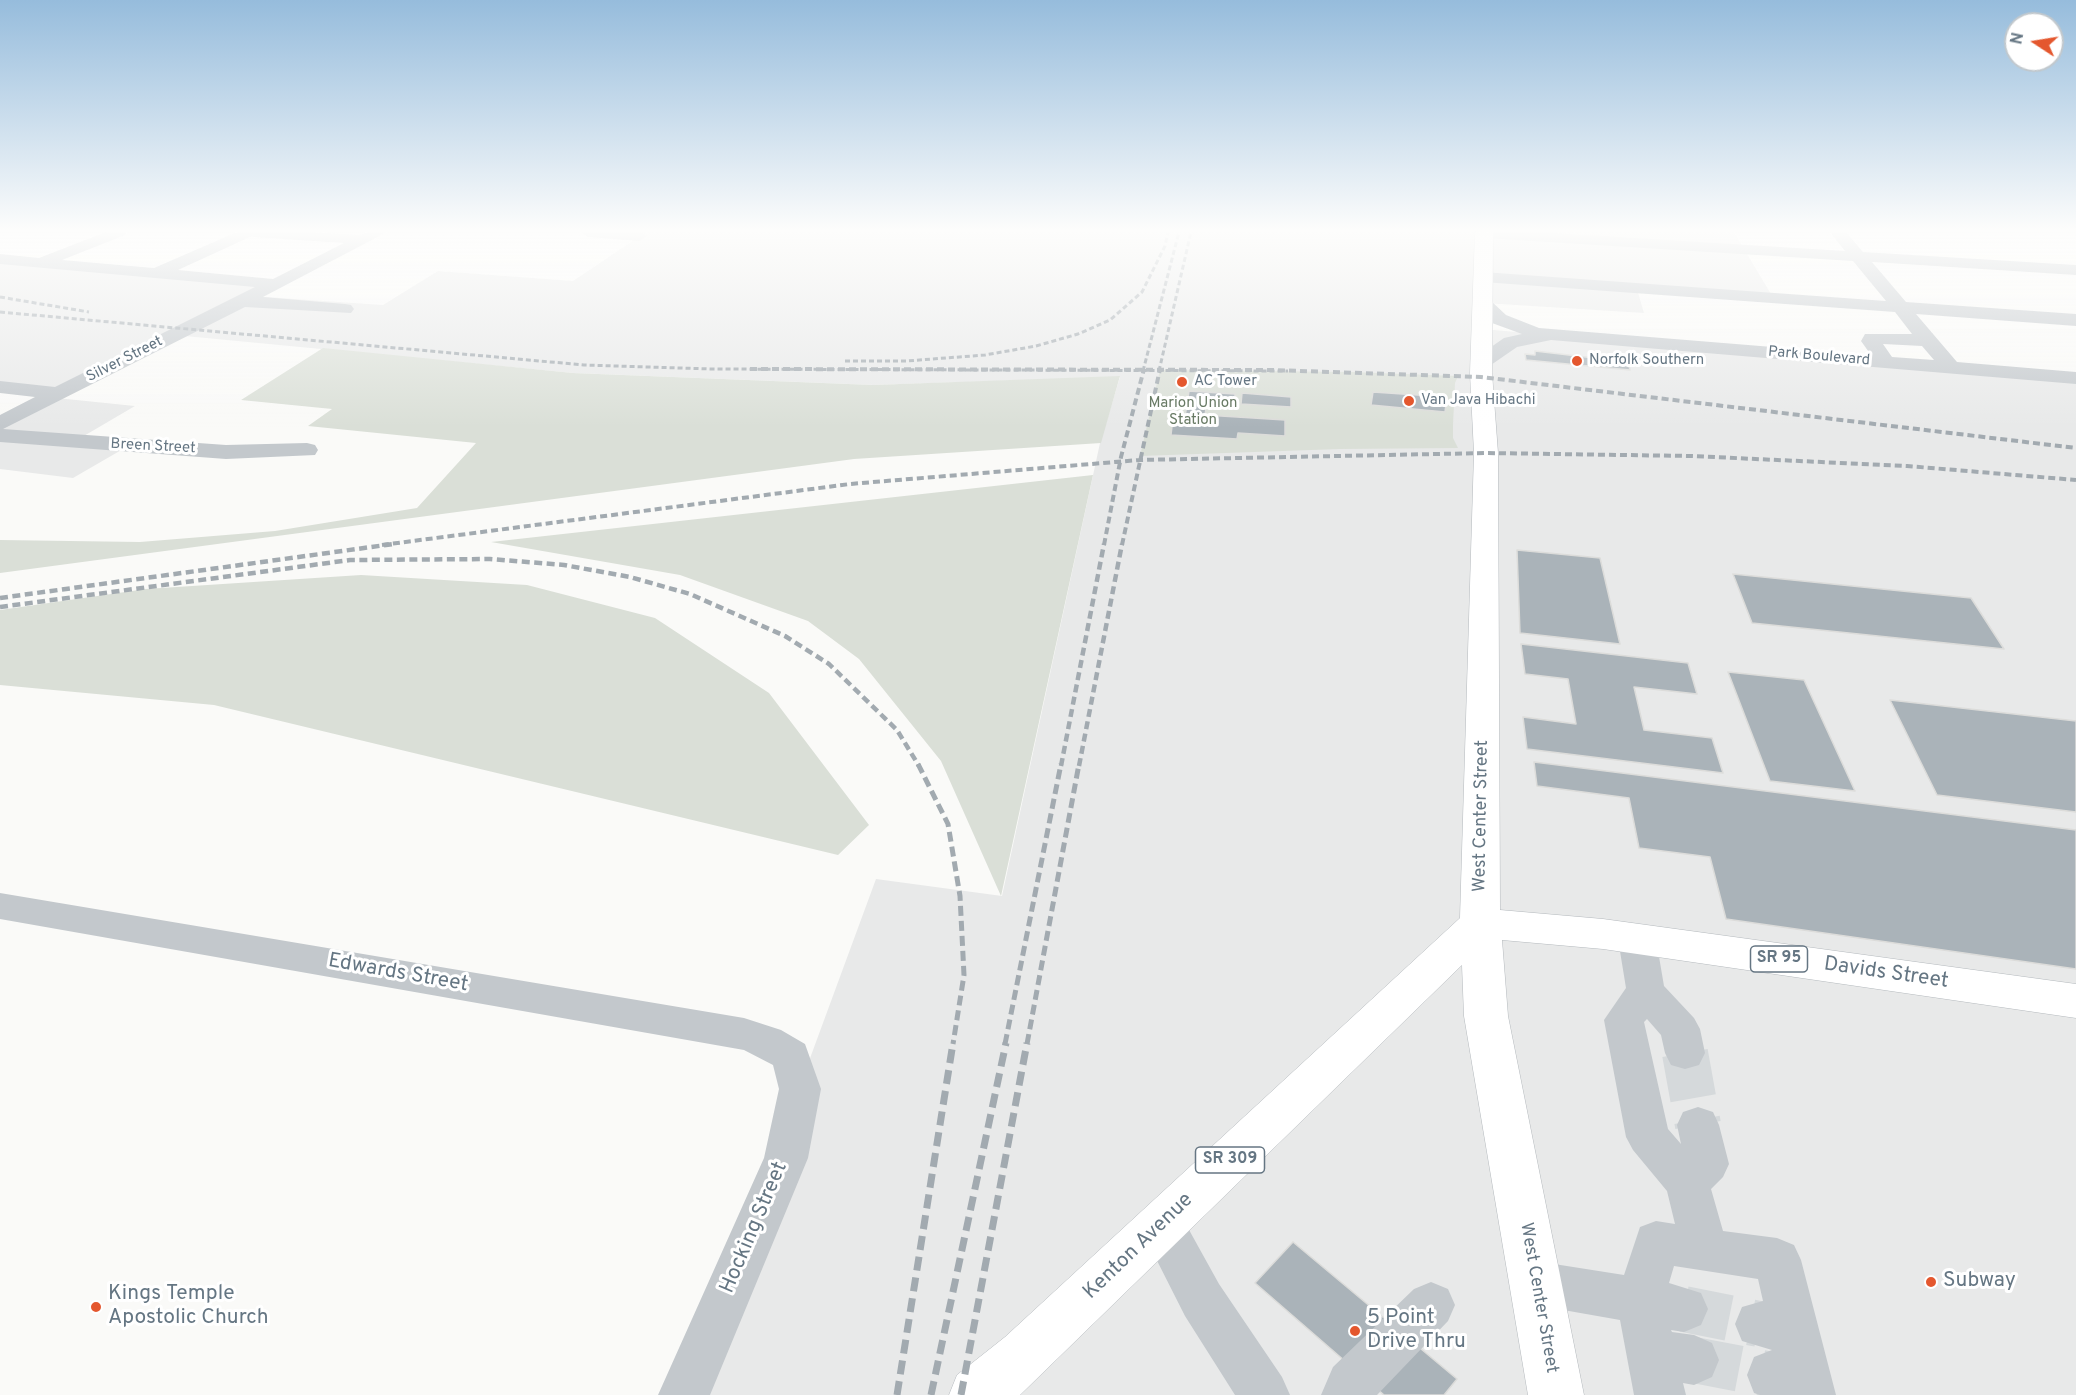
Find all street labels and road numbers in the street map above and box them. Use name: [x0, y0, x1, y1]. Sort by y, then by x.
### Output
street label: Silver Street: [84, 333, 166, 387]
street label: Park Boulevard: [1767, 344, 1871, 370]
street label: Breen Street: [110, 436, 196, 458]
street label: West Center Street: [1470, 740, 1494, 892]
road number: SR 95: [1750, 946, 1808, 972]
street label: Edwards Street: [326, 949, 470, 999]
street label: Davids Street: [1822, 953, 1950, 995]
road number: SR 309: [1196, 1147, 1264, 1173]
street label: Hocking Street: [716, 1158, 794, 1298]
street label: Kenton Avenue: [1079, 1188, 1199, 1306]
street label: West Center Street: [1514, 1221, 1562, 1375]

